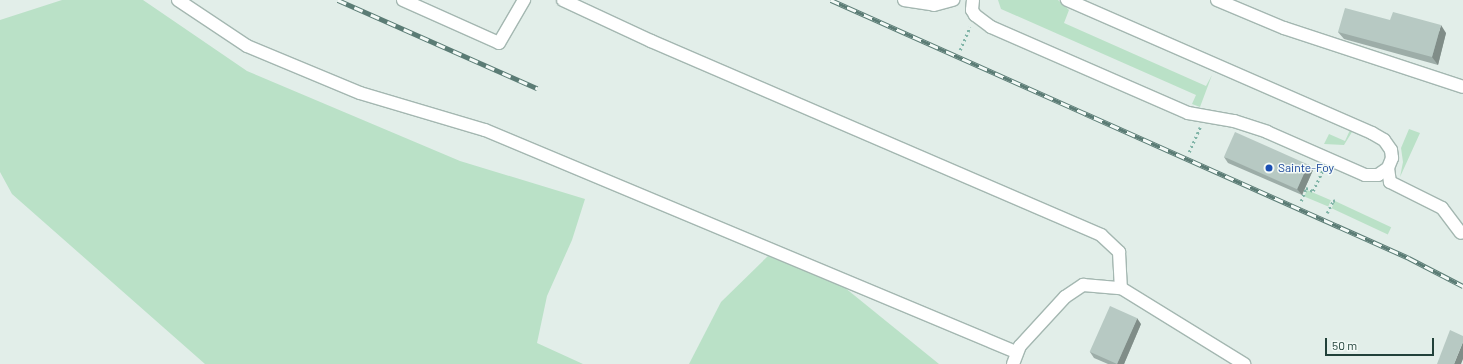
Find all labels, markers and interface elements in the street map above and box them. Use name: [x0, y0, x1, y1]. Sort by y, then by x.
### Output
place label: Sainte-Foy: [1278, 161, 1334, 175]
marker: Sainte-Foy: [1263, 162, 1275, 174]
scale bar: [1327, 330, 1436, 356]
text: 50 m: [1332, 338, 1357, 352]

